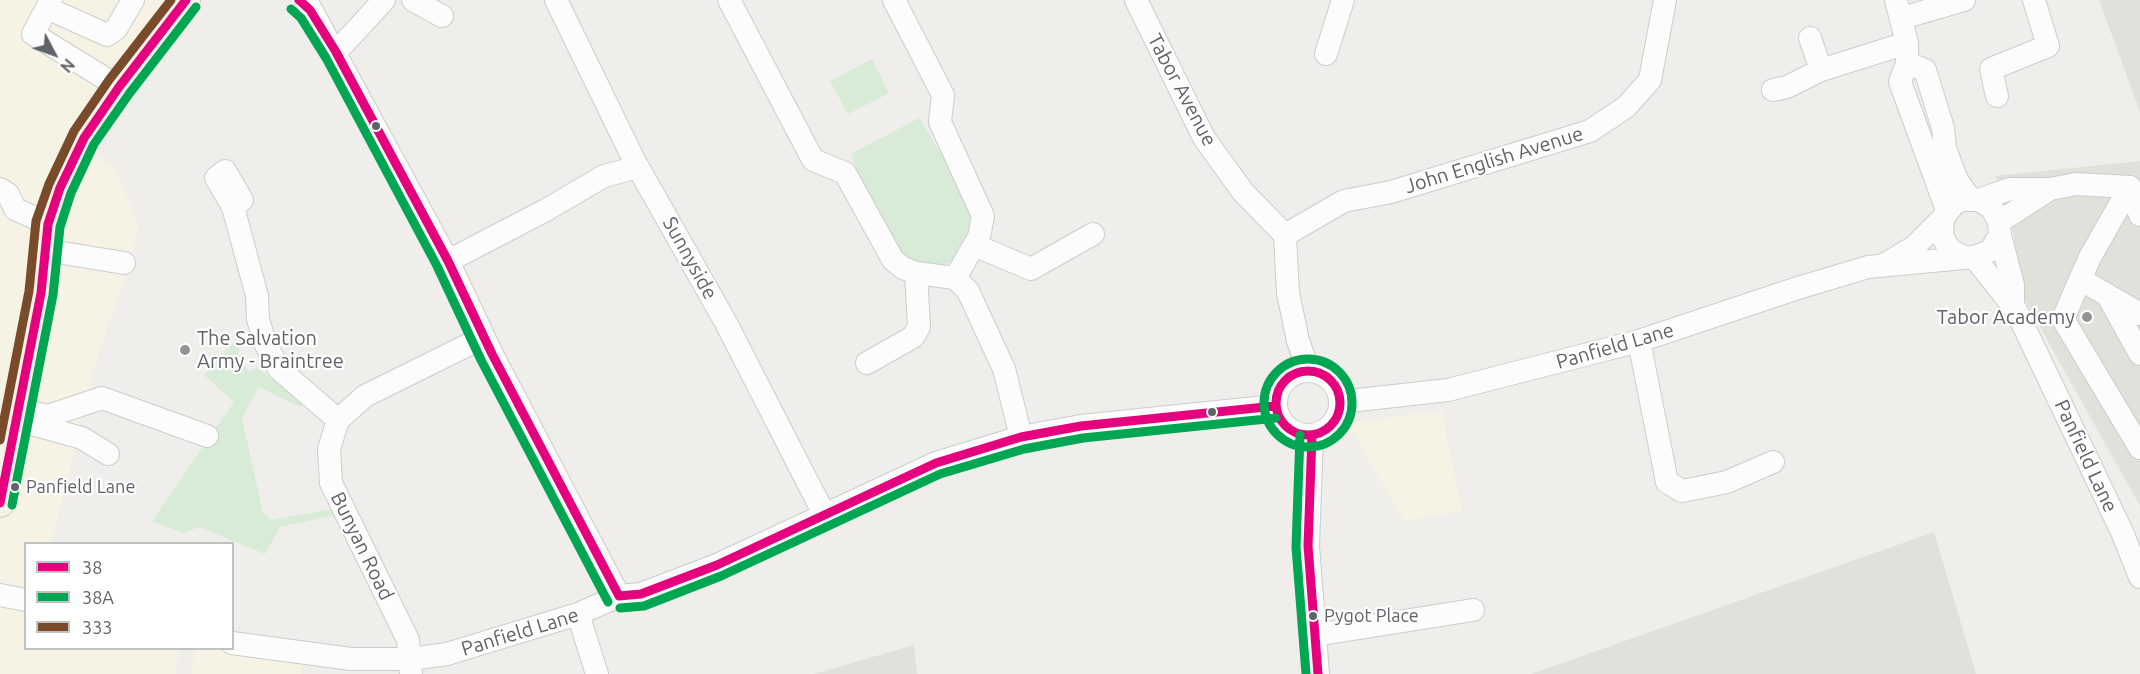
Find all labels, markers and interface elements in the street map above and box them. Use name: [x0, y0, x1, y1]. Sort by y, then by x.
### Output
north arrow: [24, 24, 84, 84]
street label: Tabor Avenue: [1142, 30, 1222, 150]
text: N: [57, 55, 78, 76]
unlabelled marker: [370, 120, 382, 132]
street label: John English Avenue: [1402, 121, 1586, 199]
street label: Sunnyside: [658, 213, 722, 303]
place label: Tabor Academy: [1937, 305, 2075, 329]
marker: Tabor Academy: [2080, 310, 2094, 324]
street label: Panfield Lane: [1553, 318, 1677, 374]
place label: The Salvation Army - Braintree: [197, 326, 344, 373]
marker: The Salvation Army - Braintree: [178, 343, 192, 357]
street label: Panfield Lane: [2049, 396, 2123, 516]
unlabelled marker: [1206, 406, 1218, 418]
place label: Panfield Lane: [26, 476, 135, 498]
marker: Panfield Lane: [9, 481, 21, 493]
street label: Bunyan Road: [325, 488, 399, 604]
legend: [24, 542, 234, 650]
text: 38: [82, 557, 102, 577]
text: 38A: [82, 587, 114, 607]
street label: Panfield Lane: [458, 603, 582, 661]
place label: Pygot Place: [1324, 605, 1419, 627]
marker: Pygot Place: [1307, 610, 1319, 622]
text: 333: [82, 617, 112, 637]

